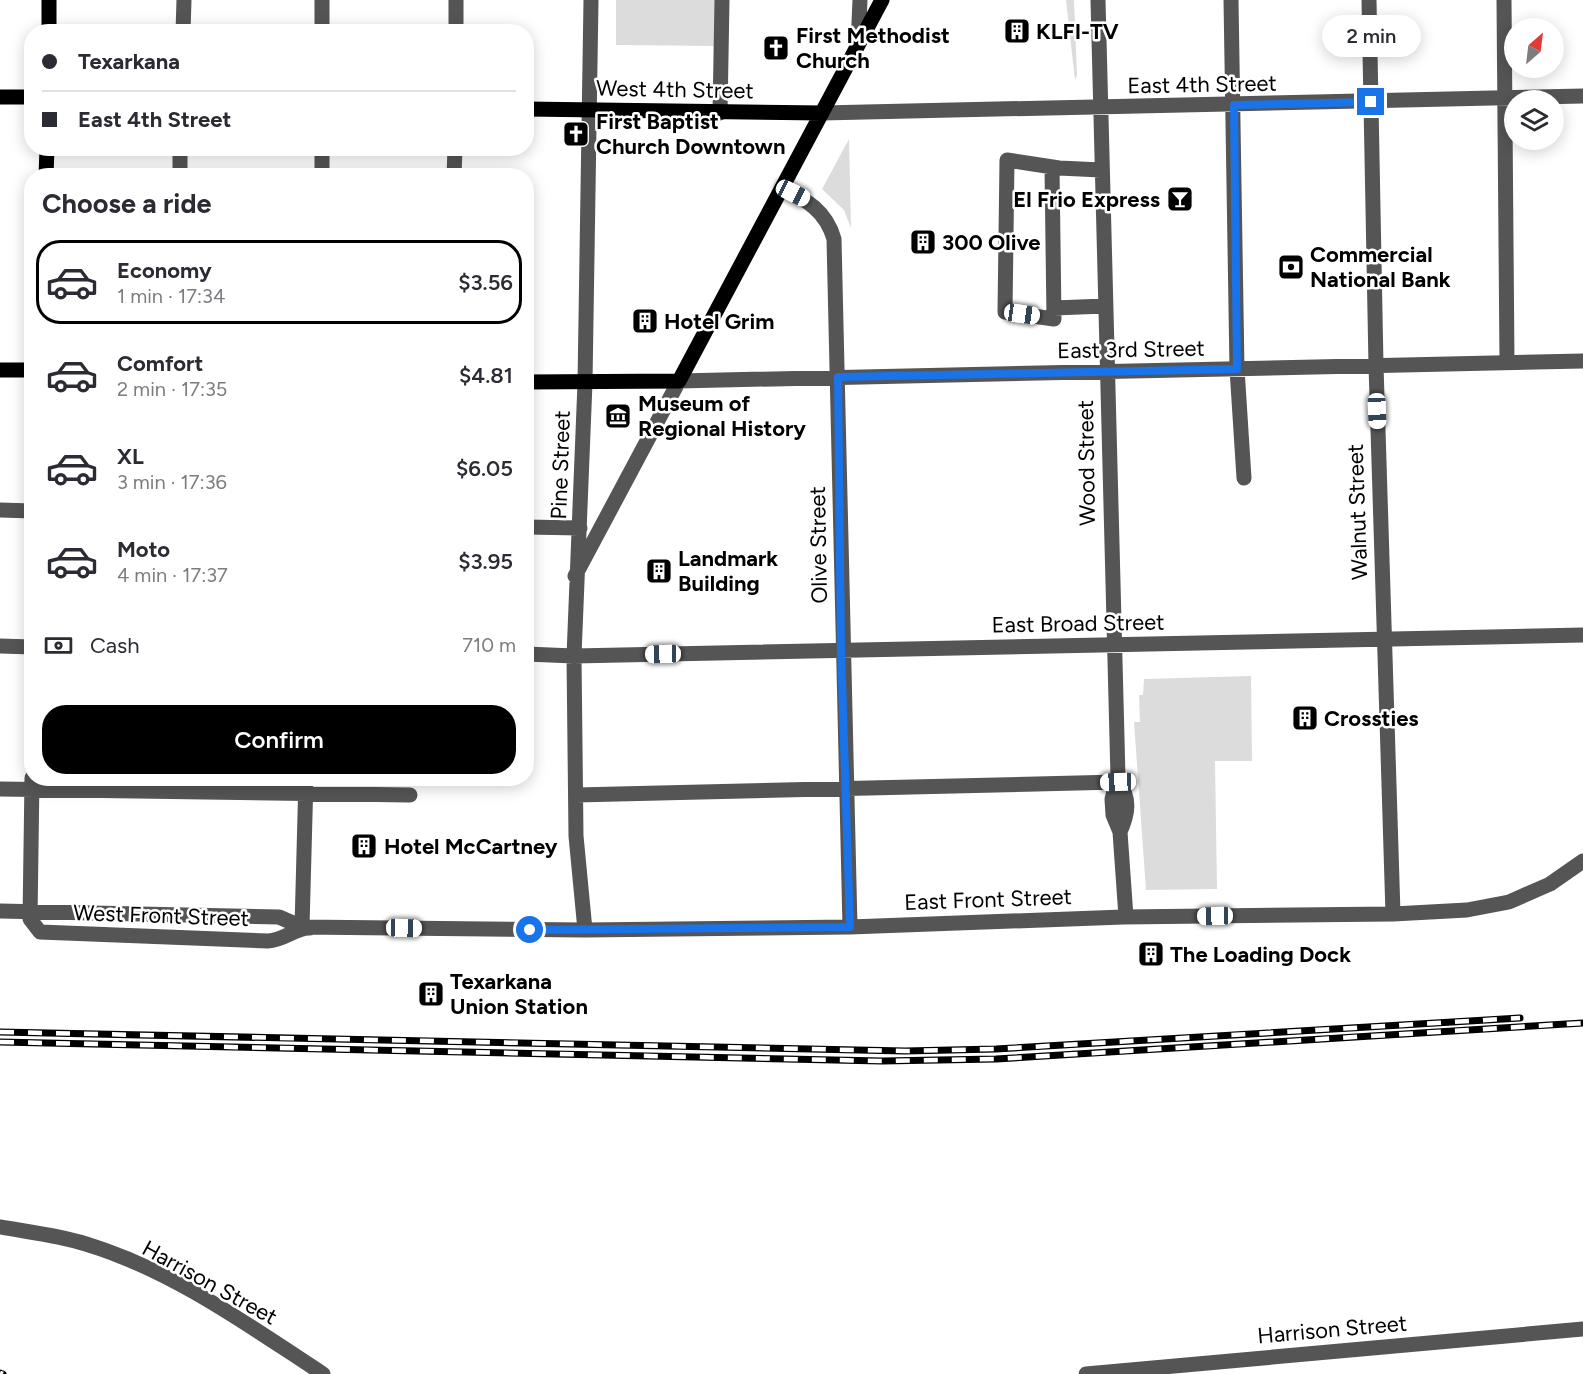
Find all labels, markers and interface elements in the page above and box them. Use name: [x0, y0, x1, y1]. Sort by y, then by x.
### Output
callout: 2 min: [1322, 15, 1420, 57]
building icon: KLFI-TV: [1002, 16, 1032, 46]
place label: KLFI-TV: [1036, 18, 1119, 45]
north arrow: [1504, 18, 1564, 78]
map controls: [1504, 18, 1564, 150]
place label: First Methodist Church: [796, 22, 950, 74]
text: 2 min: [1347, 24, 1396, 48]
church icon: First Methodist Church: [761, 33, 791, 63]
text: Texarkana: [78, 48, 180, 75]
street label: East 4th Street: [1127, 70, 1277, 99]
street label: West 4th Street: [596, 75, 754, 104]
route end: [1357, 88, 1384, 115]
button: layers: [1504, 90, 1564, 150]
text: East 4th Street: [78, 106, 231, 133]
place label: First Baptist Church Downtown: [596, 108, 786, 160]
church icon: First Baptist Church Downtown: [561, 119, 591, 149]
car: [773, 177, 813, 209]
bar icon: El Frio Express: [1165, 184, 1195, 214]
place label: El Frio Express: [1013, 186, 1160, 213]
text: Choose a ride: [42, 187, 211, 220]
building icon: 300 Olive: [908, 227, 938, 257]
place label: 300 Olive: [942, 229, 1041, 256]
place label: Commercial National Bank: [1310, 241, 1451, 293]
bank icon: Commercial National Bank: [1276, 252, 1306, 282]
icon: car: [45, 255, 99, 309]
text: Economy: [117, 257, 212, 284]
text: $3.56: [458, 269, 513, 296]
text: 1 min · 17:34: [117, 284, 225, 308]
car: [1003, 303, 1041, 325]
building icon: Hotel Grim: [630, 306, 660, 336]
place label: Hotel Grim: [664, 308, 774, 335]
street label: East 3rd Street: [1057, 335, 1205, 364]
icon: car: [45, 348, 99, 402]
text: Comfort: [117, 350, 203, 377]
text: $4.81: [459, 362, 513, 389]
text: 2 min · 17:35: [117, 377, 227, 401]
place label: Museum of Regional History: [638, 390, 806, 442]
car: [1367, 393, 1387, 429]
street label: Wood Street: [1072, 400, 1101, 526]
museum icon: Museum of Regional History: [603, 401, 633, 431]
street label: Pine Street: [545, 410, 576, 520]
icon: car: [45, 441, 99, 495]
text: XL: [117, 443, 144, 470]
street label: Walnut Street: [1342, 443, 1373, 581]
text: $6.05: [456, 455, 513, 482]
text: 3 min · 17:36: [117, 470, 227, 494]
street label: Olive Street: [804, 486, 833, 604]
icon: car: [45, 534, 99, 588]
text: Moto: [117, 536, 170, 563]
place label: Landmark Building: [678, 545, 778, 597]
text: $3.95: [458, 548, 513, 575]
building icon: Landmark Building: [644, 556, 674, 586]
text: 4 min · 17:37: [117, 563, 228, 587]
street label: East Broad Street: [991, 608, 1165, 639]
icon: cash: [42, 629, 75, 662]
text: Cash: [90, 632, 140, 659]
text: 710 m: [462, 633, 516, 657]
car: [645, 645, 681, 663]
building icon: Crossties: [1290, 703, 1320, 733]
button: Confirm: [42, 705, 516, 774]
place label: Crossties: [1324, 705, 1419, 732]
car: [1100, 772, 1136, 792]
building icon: Hotel McCartney: [349, 831, 379, 861]
place label: Hotel McCartney: [384, 833, 558, 860]
street label: East Front Street: [904, 883, 1072, 916]
street label: West Front Street: [73, 899, 249, 932]
car: [1197, 907, 1233, 925]
route start: [516, 916, 543, 943]
car: [386, 919, 422, 937]
building icon: The Loading Dock: [1136, 939, 1166, 969]
place label: The Loading Dock: [1170, 941, 1351, 968]
place label: Texarkana Union Station: [450, 968, 588, 1020]
building icon: Texarkana Union Station: [416, 979, 446, 1009]
street label: Harrison Street: [138, 1234, 282, 1331]
street label: Harrison Street: [1256, 1310, 1408, 1349]

